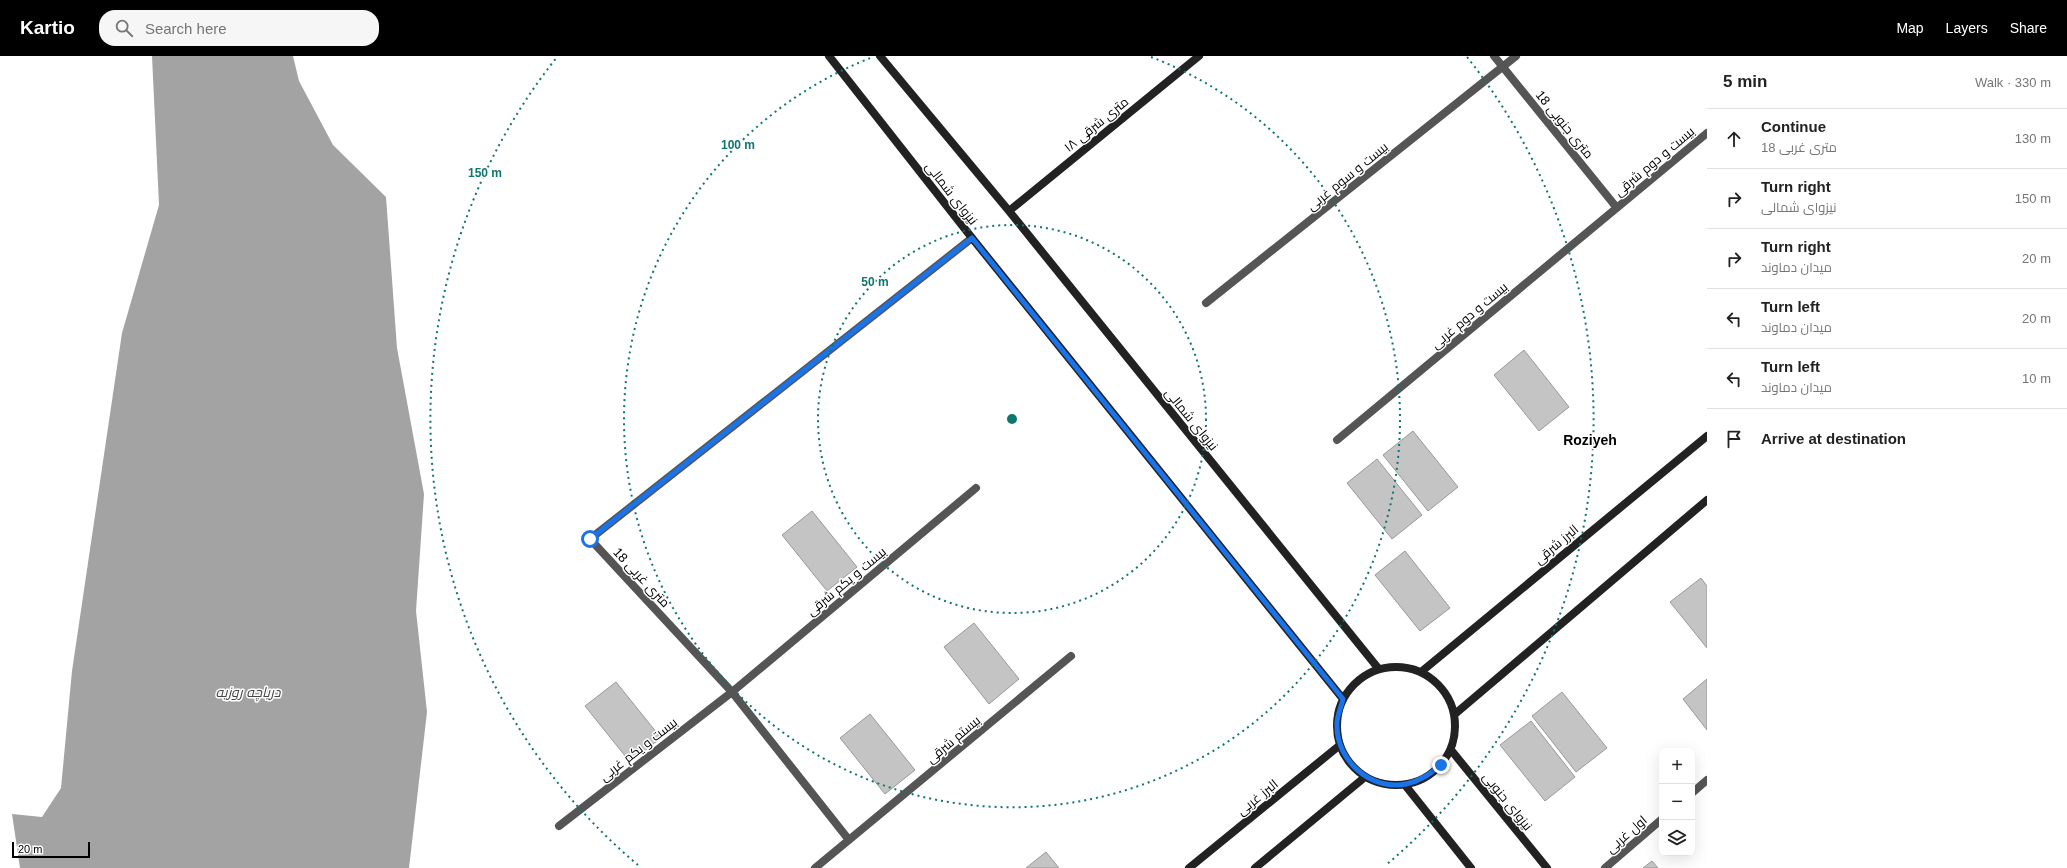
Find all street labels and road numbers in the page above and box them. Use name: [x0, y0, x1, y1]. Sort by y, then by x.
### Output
street label: 18 متری جنوبی: [1533, 87, 1597, 161]
street label: ۱۸ متری شرقی: [1061, 94, 1131, 155]
street label: بیست و دوم شرقی: [1611, 124, 1699, 201]
street label: بیست و سوم غربی: [1304, 139, 1392, 215]
street label: نیزوای شمالی: [922, 159, 981, 228]
street label: بیست و دوم غربی: [1428, 279, 1512, 353]
street label: نیزوای شمالی: [1162, 385, 1221, 453]
street label: البرز شرقی: [1531, 522, 1581, 567]
street label: 18 متری غربی: [610, 544, 673, 610]
street label: بیست و یکم شرقی: [804, 544, 890, 620]
street label: بیستم شرقی: [923, 713, 985, 768]
street label: بیست و یکم غربی: [597, 714, 681, 786]
street label: نیزوای جنوبی: [1480, 769, 1536, 833]
street label: البرز غربی: [1234, 776, 1281, 818]
street label: اول غربی: [1603, 813, 1651, 857]

